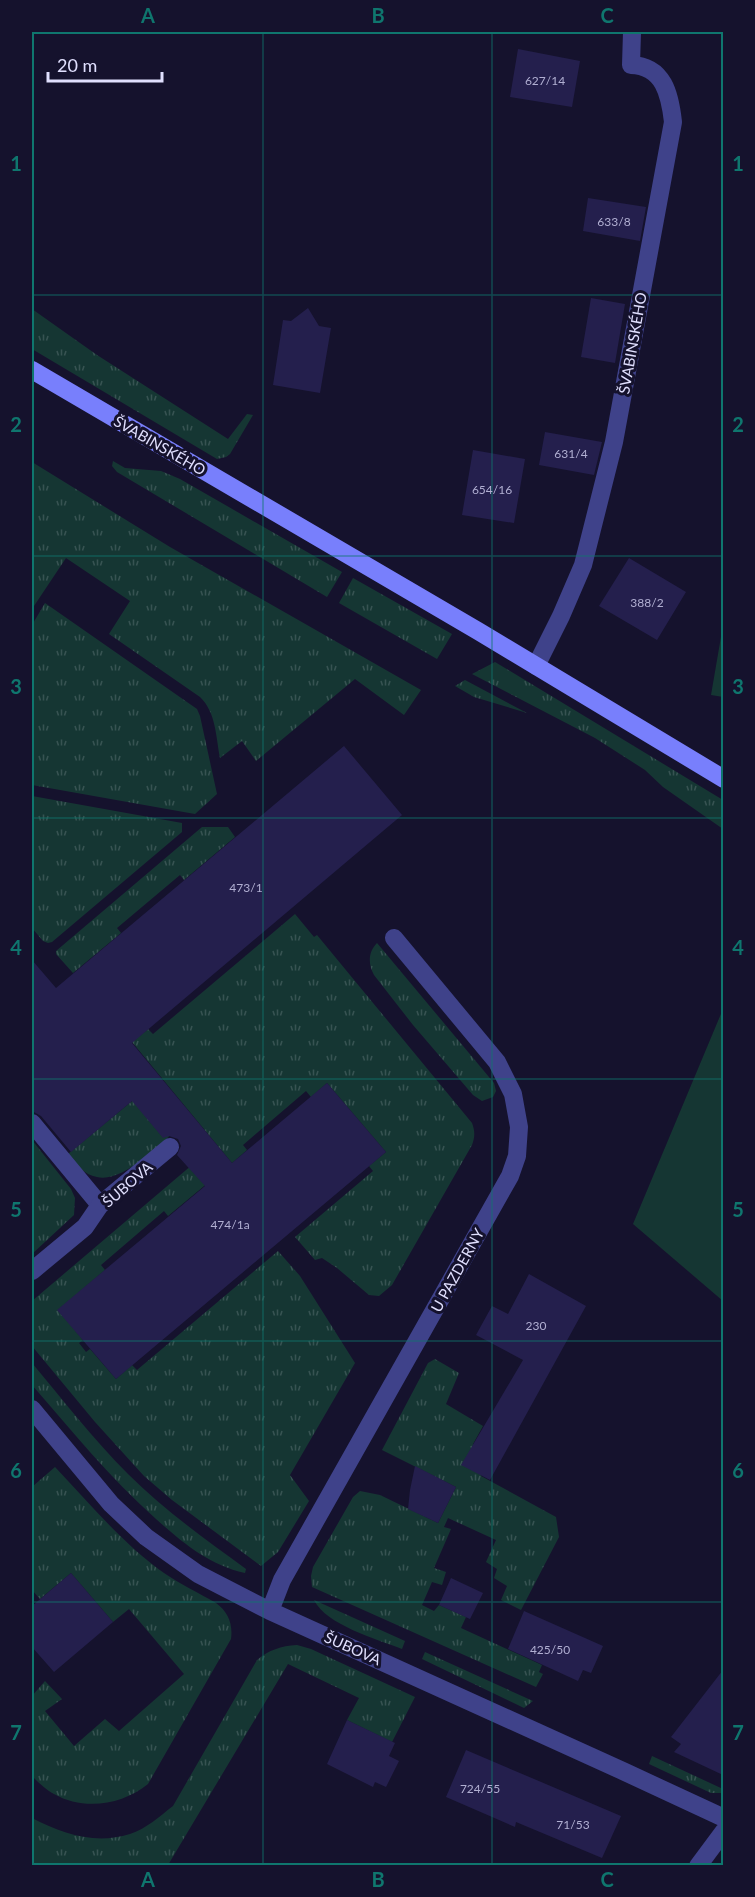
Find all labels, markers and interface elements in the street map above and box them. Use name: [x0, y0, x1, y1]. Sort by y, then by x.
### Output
text: A: [140, 3, 155, 27]
text: B: [371, 3, 385, 27]
text: C: [600, 3, 614, 27]
scale bar: [48, 45, 162, 83]
text: 20 m: [57, 54, 97, 76]
house number: 627/14: [525, 73, 565, 88]
text: 1: [10, 151, 22, 175]
text: 1: [732, 151, 744, 175]
house number: 633/8: [597, 214, 631, 229]
street label: ŠVABINSKÉHO: [614, 291, 650, 395]
street label: ŠVABINSKÉHO: [111, 411, 209, 479]
text: 2: [10, 412, 22, 436]
text: 2: [732, 412, 744, 436]
house number: 631/4: [554, 446, 588, 461]
house number: 654/16: [472, 482, 512, 497]
house number: 388/2: [630, 595, 664, 610]
text: 3: [10, 674, 22, 698]
text: 3: [732, 674, 744, 698]
house number: 473/1: [229, 880, 263, 895]
text: 4: [10, 935, 22, 959]
text: 4: [732, 935, 744, 959]
street label: ŠUBOVA: [98, 1157, 156, 1210]
text: 5: [10, 1197, 22, 1221]
text: 5: [732, 1197, 744, 1221]
house number: 474/1a: [210, 1217, 250, 1232]
street label: U PAZDERNY: [427, 1225, 488, 1315]
house number: 230: [526, 1318, 546, 1333]
text: 6: [10, 1458, 22, 1482]
text: 6: [732, 1458, 744, 1482]
street label: ŠUBOVA: [322, 1628, 385, 1669]
house number: 425/50: [530, 1642, 570, 1657]
text: 7: [10, 1720, 22, 1744]
text: 7: [732, 1720, 744, 1744]
house number: 724/55: [460, 1781, 500, 1796]
house number: 71/53: [556, 1817, 590, 1832]
text: A: [140, 1867, 155, 1891]
text: B: [371, 1867, 385, 1891]
text: C: [600, 1867, 614, 1891]

